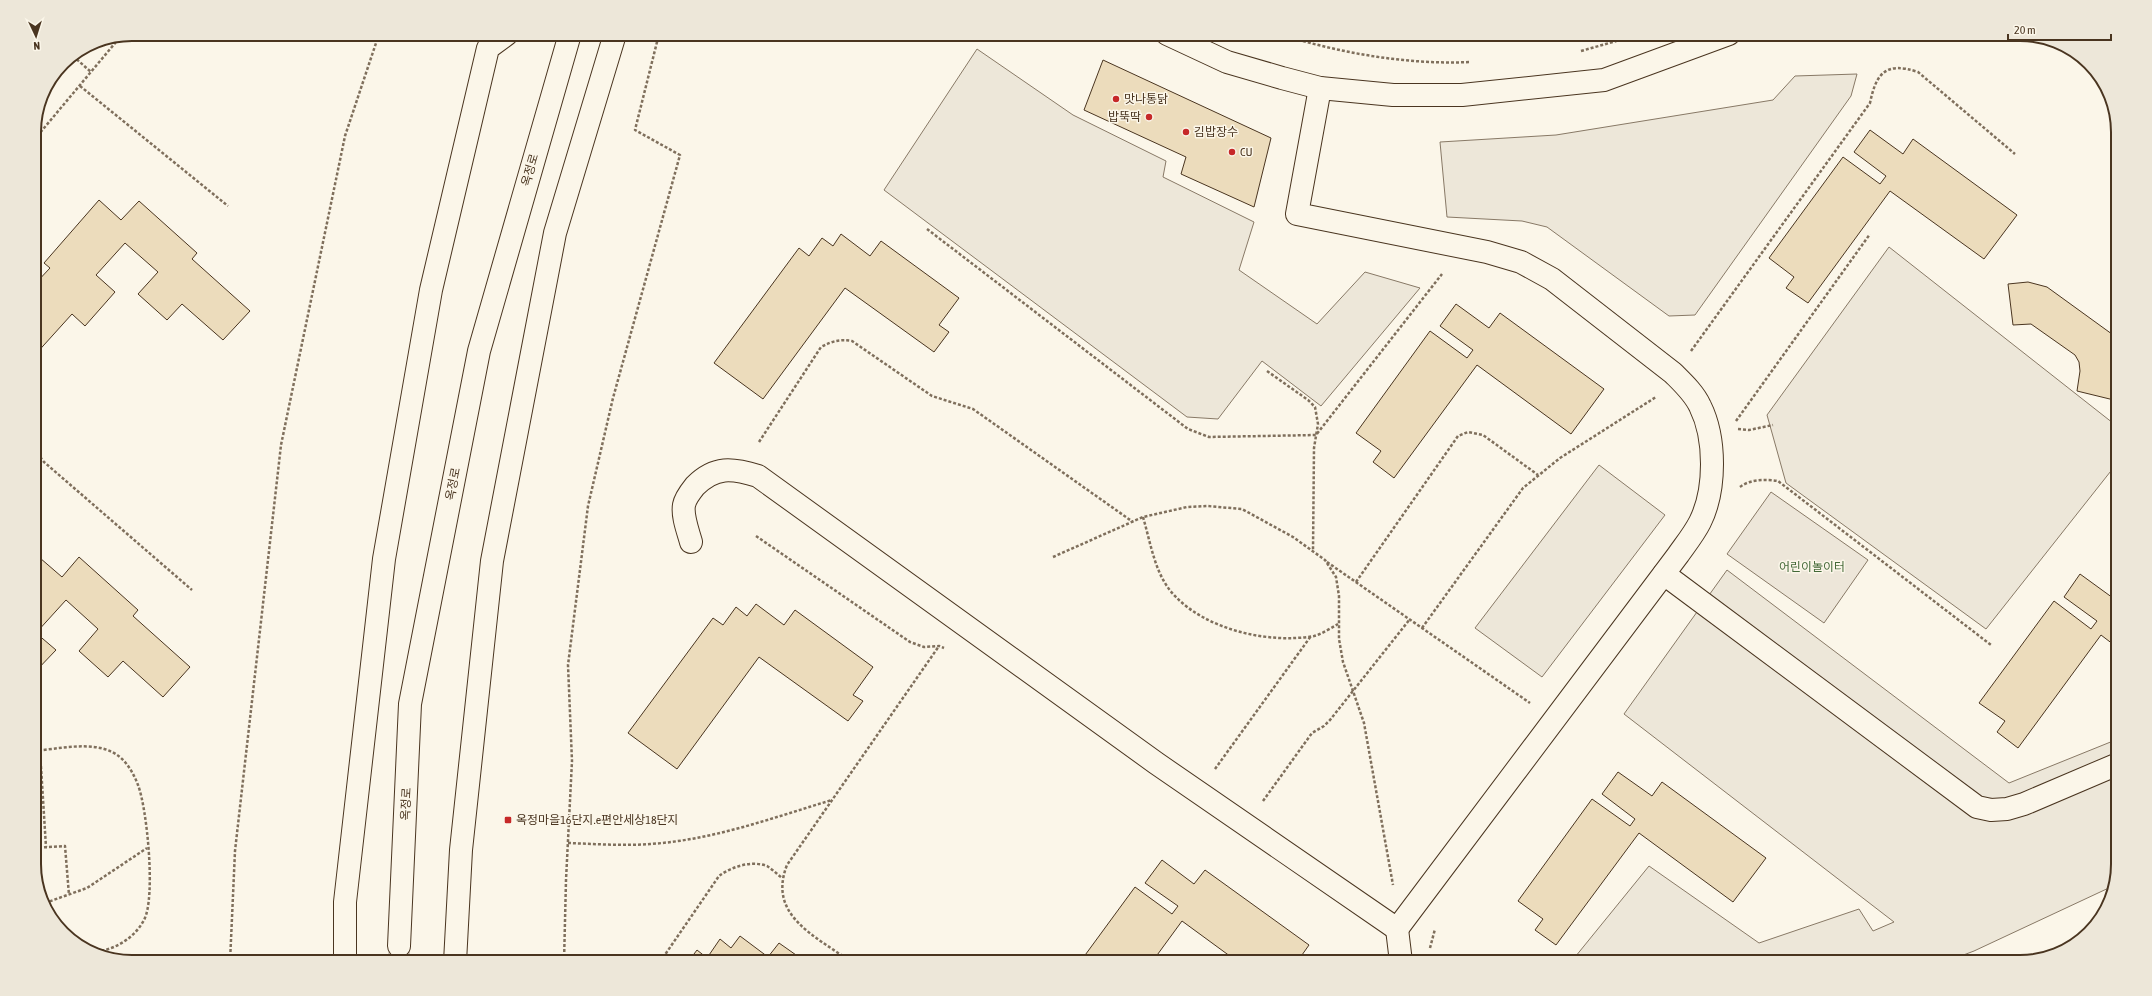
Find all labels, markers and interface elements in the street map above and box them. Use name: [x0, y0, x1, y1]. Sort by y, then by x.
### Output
north arrow: [16, 16, 56, 56]
scale bar: [2008, 16, 2111, 42]
text: 20 m: [2014, 23, 2036, 37]
text: N: [33, 40, 40, 52]
place label: 맛나통닭: [1124, 92, 1168, 106]
marker: 맛나통닭: [1111, 94, 1121, 104]
place label: 밥뚝딱: [1108, 110, 1141, 124]
marker: 밥뚝딱: [1144, 112, 1154, 122]
place label: 김밥장수: [1194, 125, 1238, 139]
marker: 김밥장수: [1181, 127, 1191, 137]
place label: CU: [1240, 145, 1252, 159]
marker: CU: [1227, 147, 1237, 157]
street label: 옥정로: [519, 152, 541, 188]
street label: 옥정로: [443, 466, 463, 502]
park label: 어린이놀이터: [1779, 560, 1845, 574]
street label: 옥정로: [398, 787, 414, 821]
place label: 옥정마을16단지.e편안세상18단지: [516, 813, 679, 827]
marker: 옥정마을16단지.e편안세상18단지: [503, 815, 513, 825]

